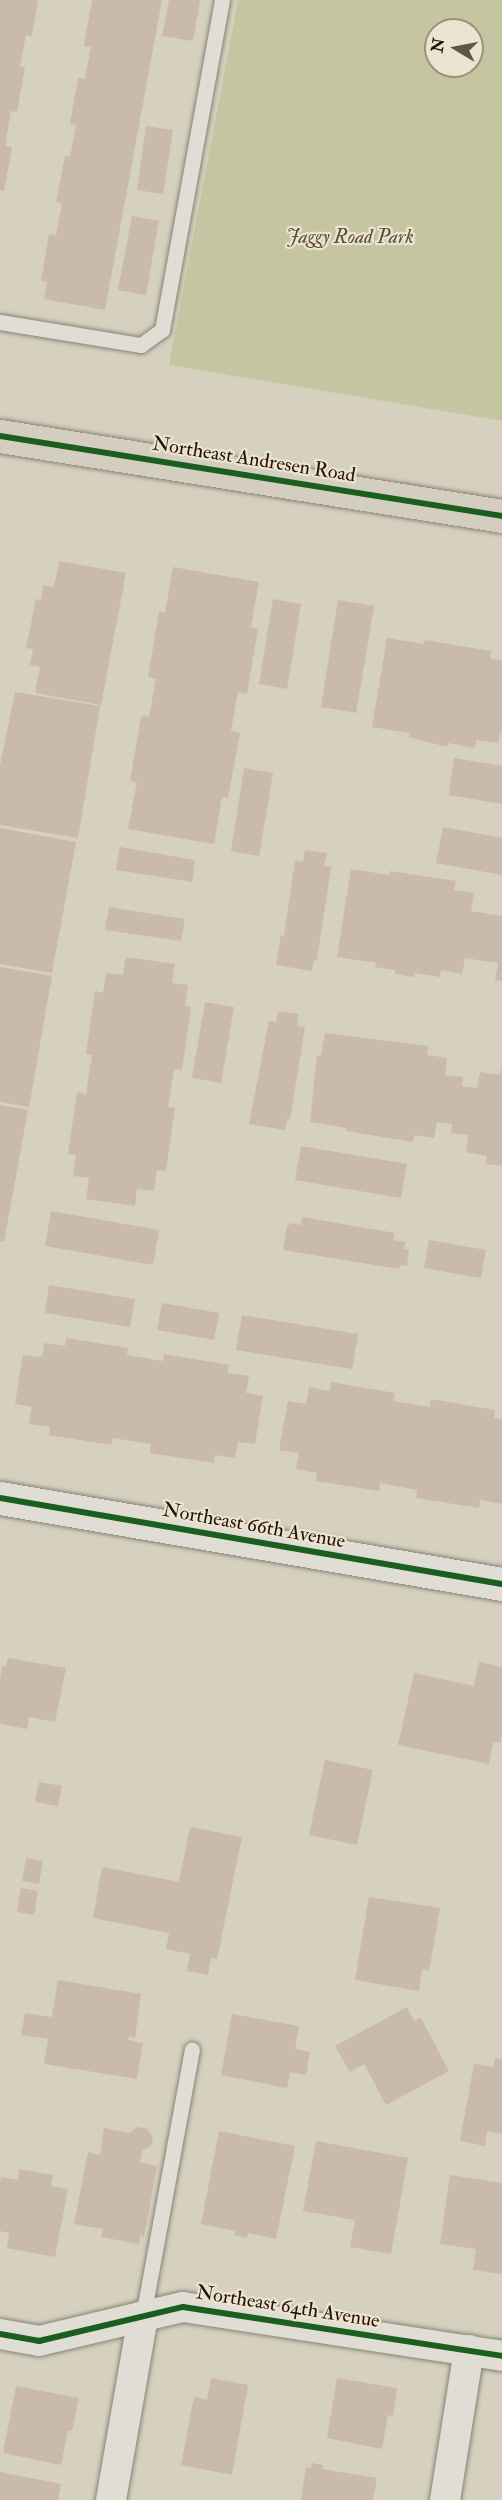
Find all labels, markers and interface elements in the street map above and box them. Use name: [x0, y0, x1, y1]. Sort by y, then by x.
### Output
north arrow: [424, 18, 484, 78]
text: N: [427, 36, 449, 54]
park label: Jaggy Road Park: [286, 224, 414, 248]
street label: Northeast Andresen Road: [151, 431, 357, 487]
street label: Northeast 66th Avenue: [161, 1497, 347, 1553]
street label: Northeast 64th Avenue: [194, 2280, 382, 2332]

